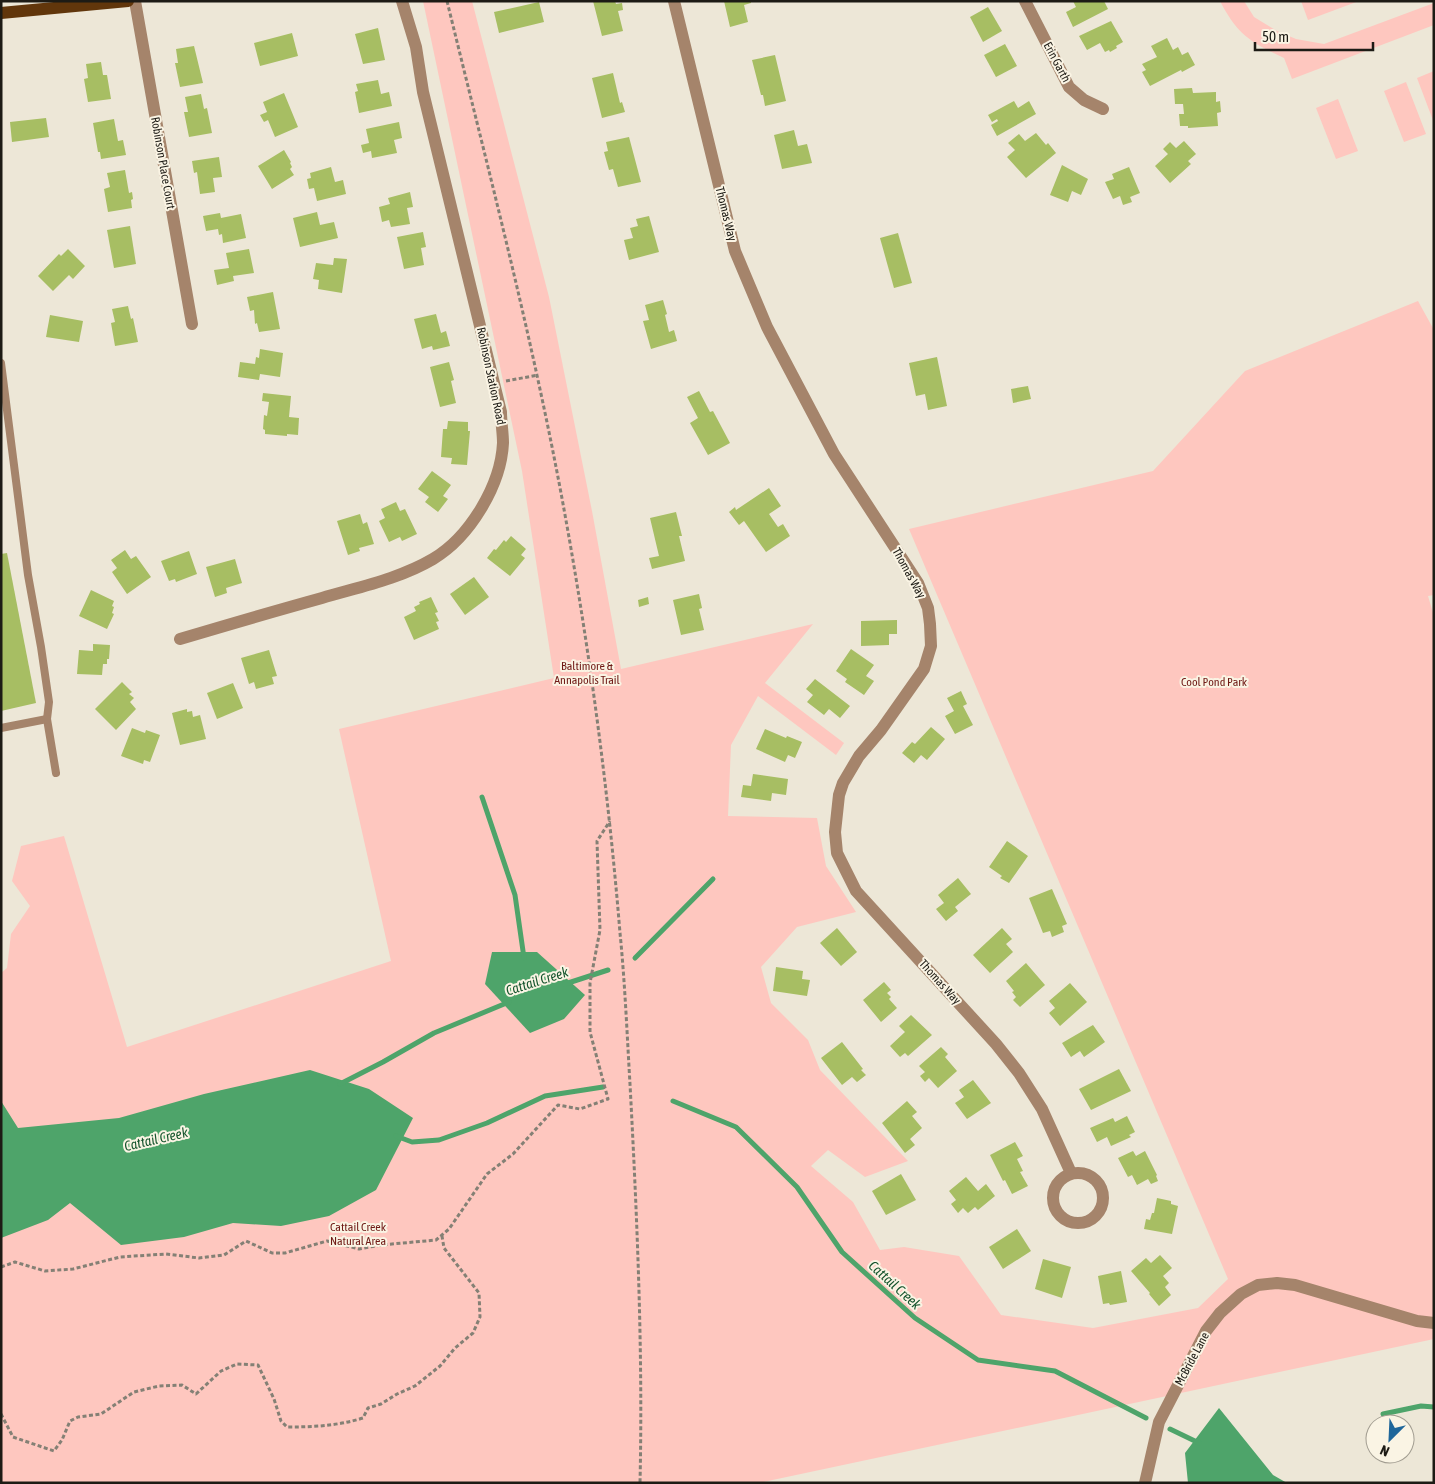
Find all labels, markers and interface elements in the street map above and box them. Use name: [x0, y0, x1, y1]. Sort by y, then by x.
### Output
scale bar: [1255, 20, 1372, 52]
text: 50 m: [1262, 28, 1289, 45]
street label: Erin Garth: [1041, 40, 1073, 84]
street label: Robinson Place Court: [148, 116, 178, 211]
street label: Thomas Way: [713, 185, 740, 243]
street label: Robinson Station Road: [474, 326, 508, 426]
street label: Thomas Way: [889, 545, 929, 601]
park label: Baltimore & Annapolis Trail: [554, 659, 621, 687]
park label: Cool Pond Park: [1181, 675, 1248, 689]
street label: Thomas Way: [916, 957, 964, 1007]
water label: Cattail Creek: [504, 963, 571, 999]
water label: Cattail Creek: [123, 1124, 190, 1154]
park label: Cattail Creek Natural Area: [330, 1220, 387, 1248]
water label: Cattail Creek: [866, 1257, 925, 1313]
street label: McBride Lane: [1172, 1330, 1212, 1388]
north arrow: [1365, 1414, 1415, 1464]
text: N: [1378, 1442, 1392, 1460]

